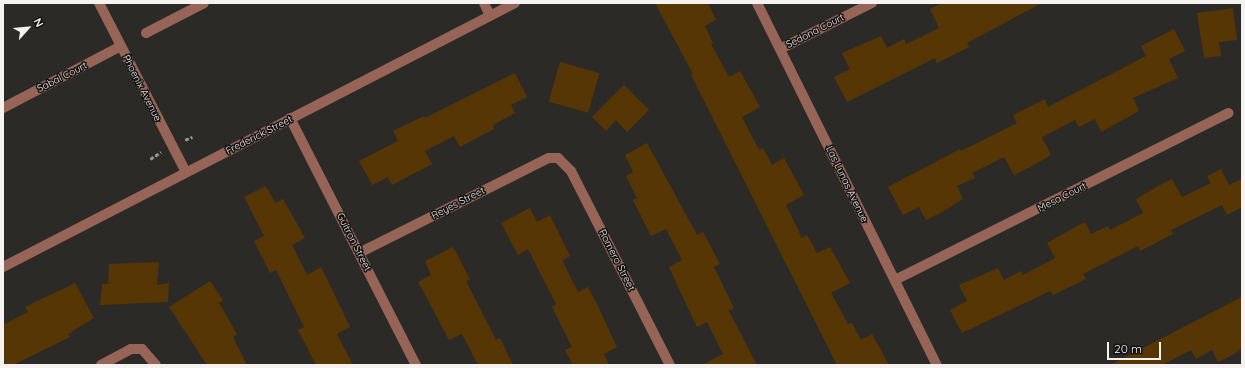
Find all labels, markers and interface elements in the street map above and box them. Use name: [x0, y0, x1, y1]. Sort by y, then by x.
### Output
north arrow: [8, 8, 48, 48]
street label: Sedona Court: [784, 11, 846, 51]
text: N: [31, 16, 47, 29]
street label: Phoenix Avenue: [120, 53, 164, 123]
street label: Sabal Court: [35, 59, 89, 95]
street label: Frederick Street: [224, 113, 294, 157]
street label: Las Lunas Avenue: [823, 144, 871, 224]
street label: Mesa Court: [1036, 180, 1088, 214]
street label: Reyes Street: [429, 184, 487, 222]
street label: Guitron Street: [334, 211, 374, 273]
street label: Romero Street: [596, 227, 638, 293]
scale bar: [1109, 334, 1163, 360]
text: 20 m: [1114, 341, 1142, 356]

